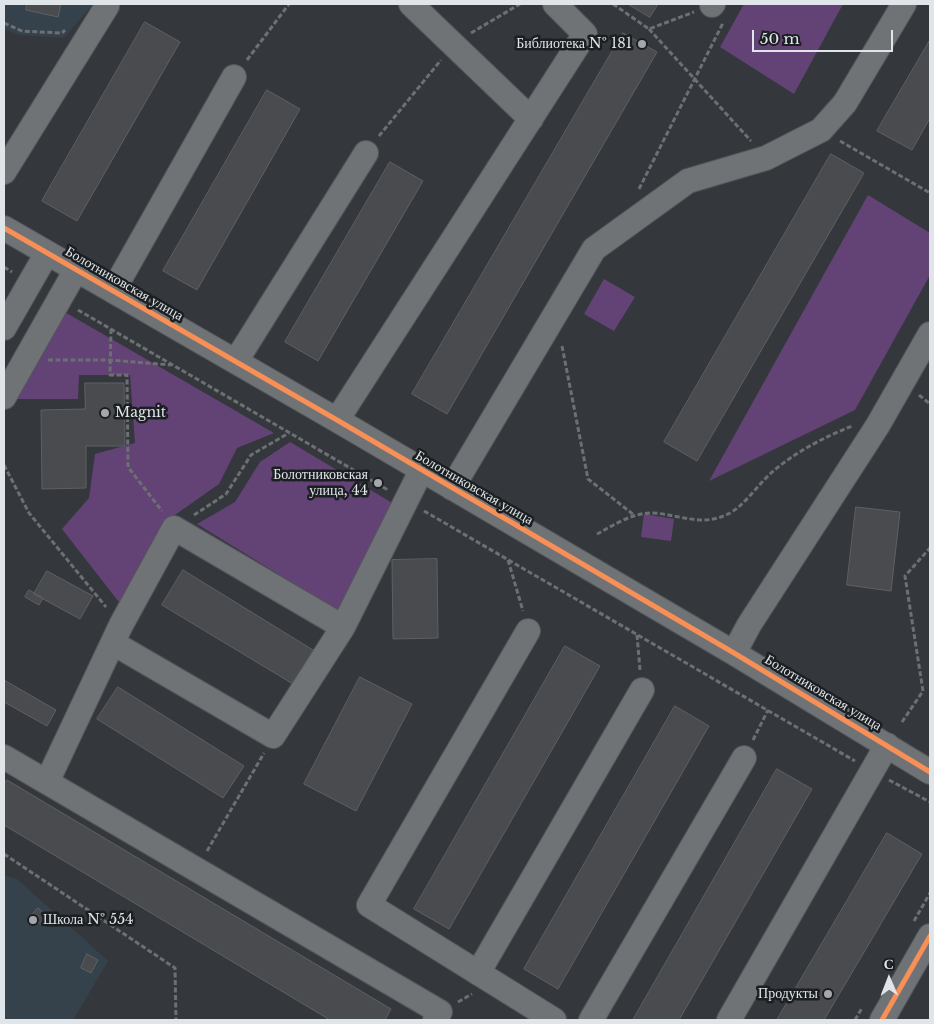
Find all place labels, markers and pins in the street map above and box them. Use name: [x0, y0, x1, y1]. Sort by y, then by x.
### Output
place label: Библиотека № 181: [516, 36, 632, 52]
marker: Библиотека № 181: [636, 38, 648, 50]
place label: Magnit: [115, 405, 166, 421]
marker: Magnit: [99, 407, 111, 419]
place label: Болотниковская улица, 44: [273, 467, 368, 500]
marker: Болотниковская улица, 44: [372, 477, 384, 489]
place label: Школа № 554: [43, 912, 133, 928]
marker: Школа № 554: [27, 914, 39, 926]
place label: Продукты: [758, 986, 818, 1002]
marker: Продукты: [822, 988, 834, 1000]

